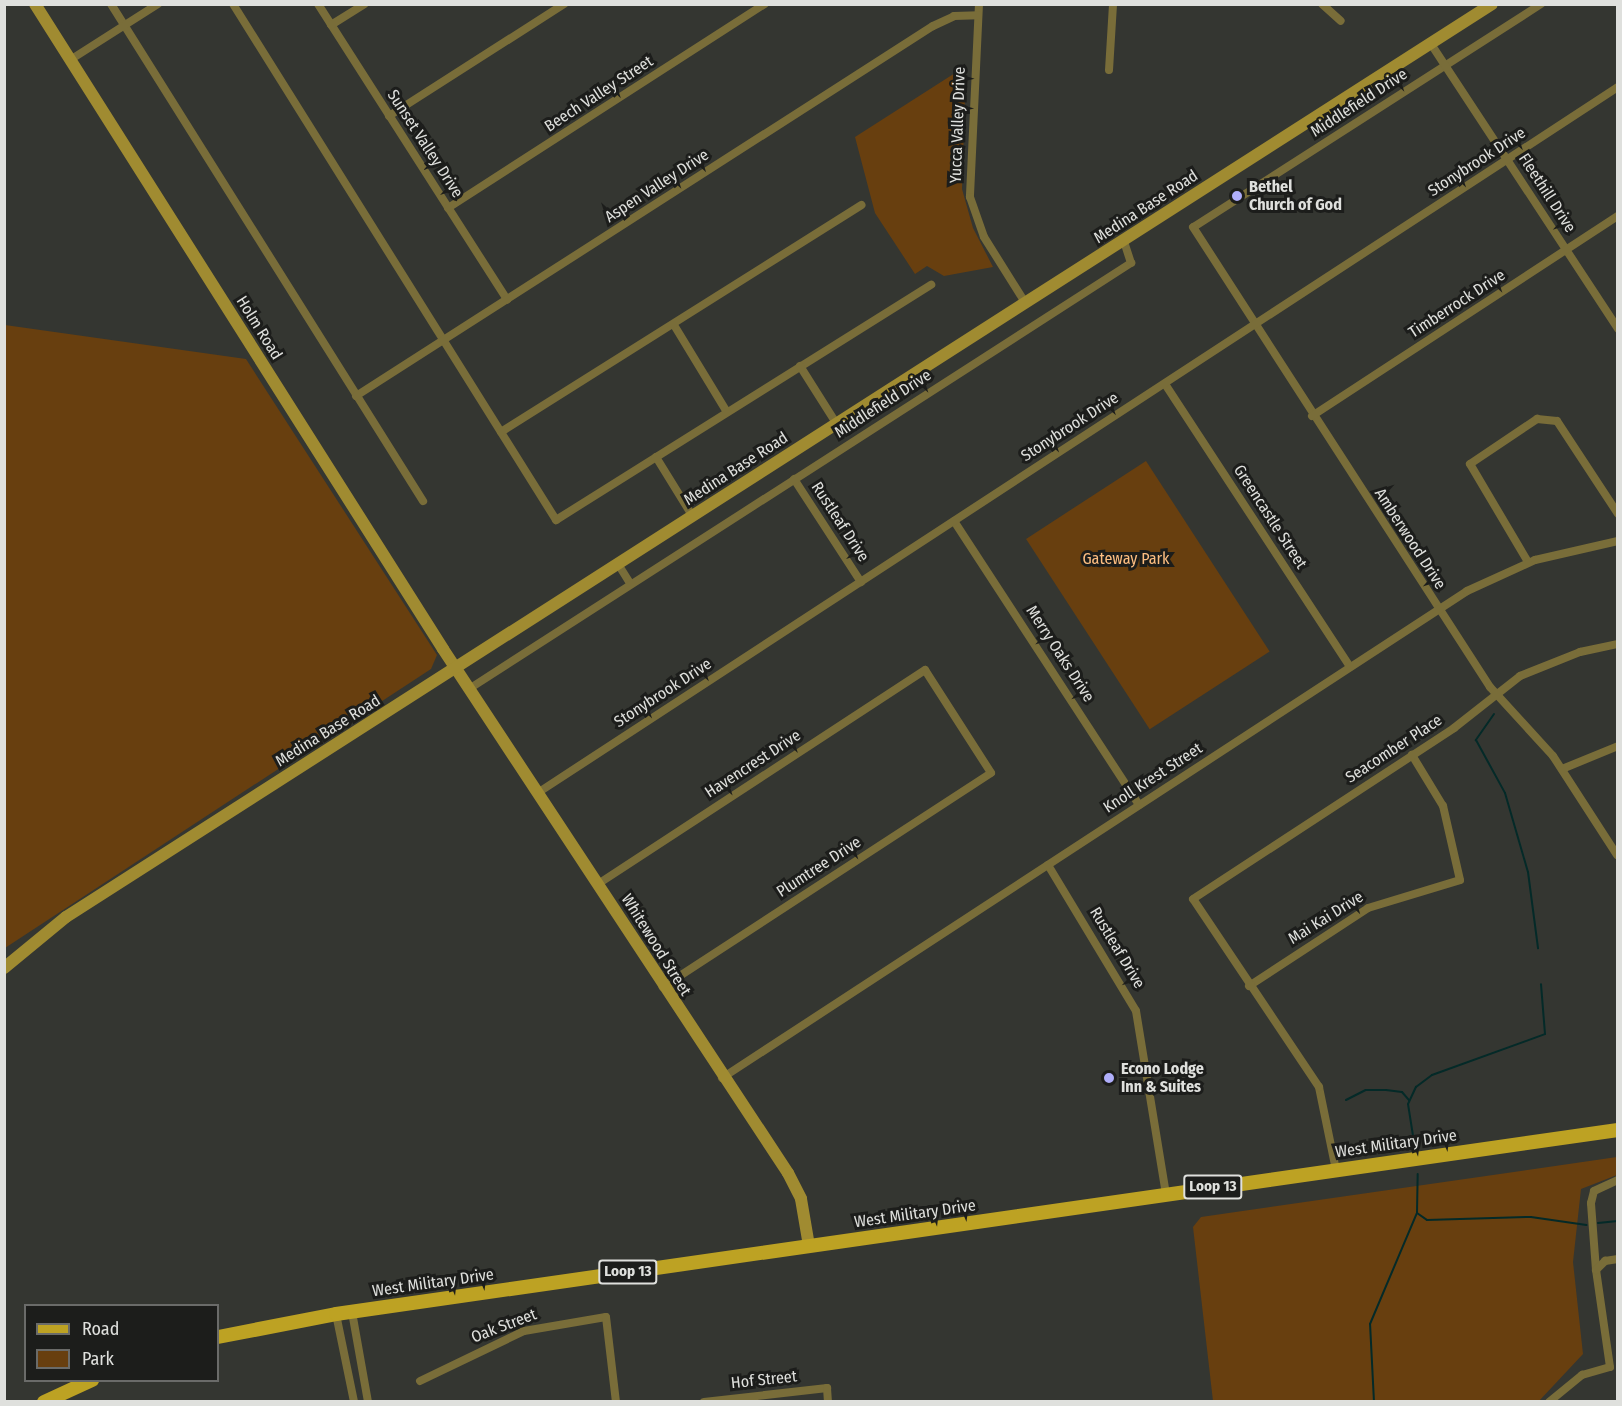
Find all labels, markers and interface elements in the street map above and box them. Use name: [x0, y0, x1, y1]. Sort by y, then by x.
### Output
street label: Beech Valley Street: [541, 52, 657, 136]
street label: Middlefield Drive: [1307, 65, 1411, 141]
street label: Yucca Valley Drive: [946, 66, 970, 184]
street label: Sunset Valley Drive: [383, 87, 467, 201]
street label: Stonybrook Drive: [1425, 123, 1529, 201]
street label: Aspen Valley Drive: [601, 145, 713, 227]
street label: Fleethill Drive: [1514, 150, 1580, 236]
street label: Medina Base Road: [1090, 166, 1202, 248]
place label: Bethel Church of God: [1249, 177, 1342, 215]
marker: Bethel Church of God: [1230, 189, 1244, 203]
street label: Timberrock Drive: [1405, 266, 1509, 342]
street label: Holm Road: [232, 293, 286, 363]
street label: Middlefield Drive: [831, 366, 935, 442]
street label: Stonybrook Drive: [1018, 388, 1122, 466]
street label: Medina Base Road: [680, 428, 792, 510]
street label: Greencastle Street: [1229, 461, 1311, 573]
street label: Rustleaf Drive: [807, 479, 873, 565]
street label: Amberwood Drive: [1370, 485, 1450, 593]
park label: Gateway Park: [1082, 549, 1170, 569]
street label: Merry Oaks Drive: [1022, 602, 1098, 706]
street label: Stonybrook Drive: [611, 654, 715, 732]
street label: Medina Base Road: [272, 691, 384, 771]
street label: Seacomber Place: [1342, 711, 1446, 787]
street label: Havencrest Drive: [702, 726, 804, 802]
street label: Knoll Krest Street: [1100, 739, 1206, 817]
street label: Plumtree Drive: [773, 833, 865, 901]
street label: Mai Kai Drive: [1285, 887, 1367, 949]
street label: Whitewood Street: [617, 891, 695, 999]
street label: Rustleaf Drive: [1085, 904, 1149, 992]
place label: Econo Lodge Inn & Suites: [1121, 1059, 1204, 1097]
marker: Econo Lodge Inn & Suites: [1102, 1071, 1116, 1085]
street label: West Military Drive: [1334, 1126, 1458, 1162]
road number: Loop 13: [1183, 1175, 1243, 1199]
street label: West Military Drive: [853, 1196, 977, 1232]
road number: Loop 13: [598, 1260, 658, 1284]
street label: West Military Drive: [371, 1265, 495, 1301]
legend: [24, 1304, 219, 1382]
street label: Oak Street: [469, 1305, 539, 1347]
text: Road: [82, 1318, 119, 1340]
text: Park: [82, 1348, 114, 1370]
street label: Hof Street: [730, 1367, 798, 1393]

